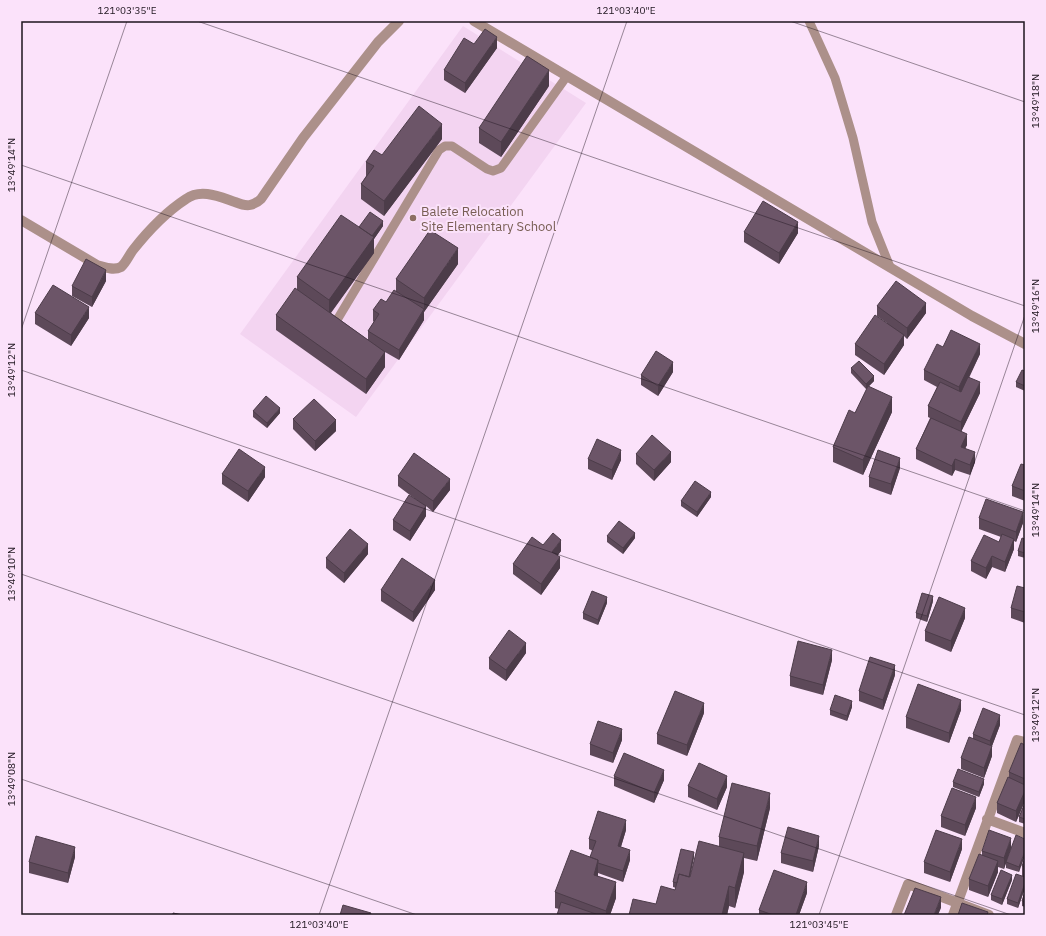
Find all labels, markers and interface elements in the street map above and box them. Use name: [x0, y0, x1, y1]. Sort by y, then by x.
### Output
text: 121°03'35"E: [97, 4, 157, 17]
text: 121°03'40"E: [596, 4, 656, 17]
text: 13°49'18"N: [1029, 74, 1042, 128]
text: 13°49'14"N: [5, 138, 18, 192]
place label: Balete Relocation Site Elementary School: [421, 203, 557, 235]
marker: Balete Relocation Site Elementary School: [408, 213, 418, 223]
text: 13°49'16"N: [1029, 279, 1042, 333]
text: 13°49'12"N: [5, 343, 18, 397]
text: 13°49'14"N: [1029, 483, 1042, 537]
text: 13°49'10"N: [5, 547, 18, 601]
text: 13°49'12"N: [1029, 688, 1042, 742]
text: 13°49'08"N: [5, 752, 18, 806]
text: 121°03'40"E: [289, 918, 349, 931]
text: 121°03'45"E: [789, 918, 849, 931]

